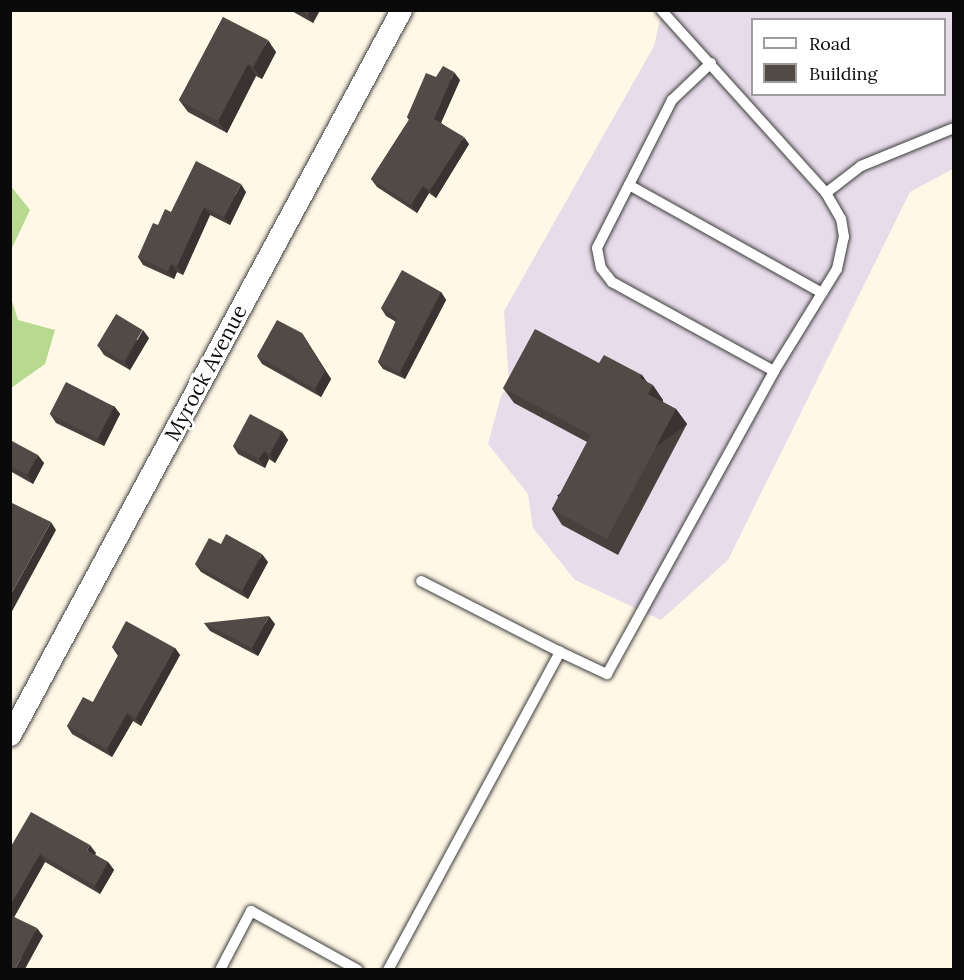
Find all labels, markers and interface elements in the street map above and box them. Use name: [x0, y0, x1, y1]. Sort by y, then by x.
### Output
legend: [751, 18, 946, 96]
text: Road: [809, 32, 851, 55]
text: Building: [809, 62, 877, 85]
street label: Myrock Avenue: [160, 301, 252, 445]

